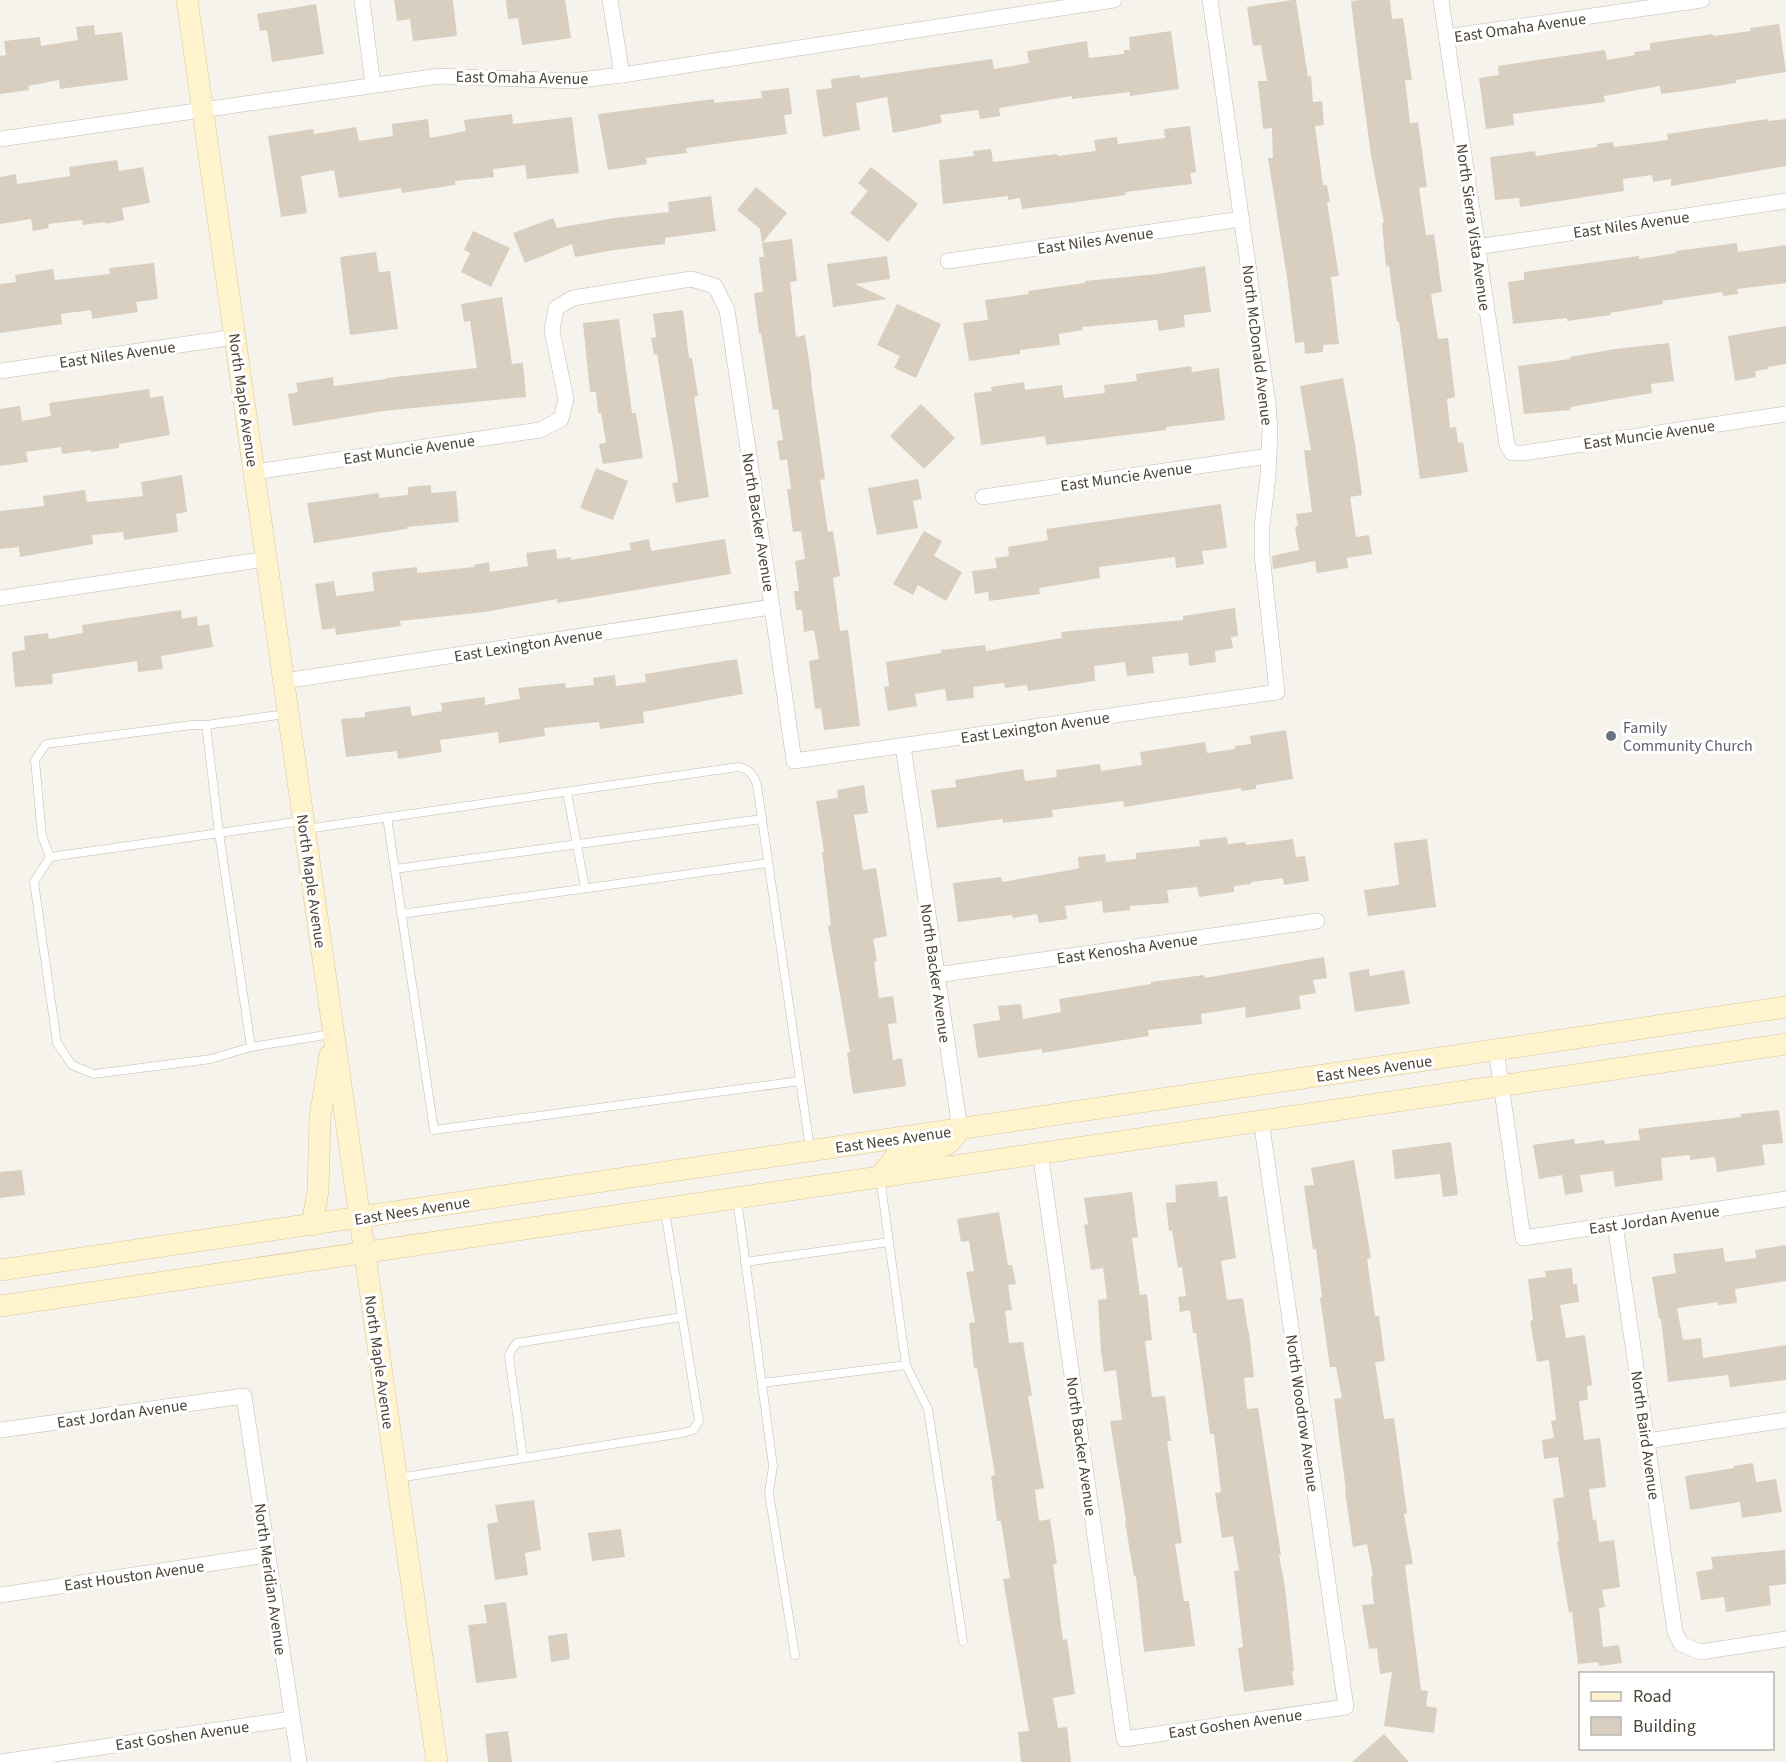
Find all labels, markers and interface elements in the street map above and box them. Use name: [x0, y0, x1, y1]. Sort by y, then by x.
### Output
street label: East Omaha Avenue: [1453, 8, 1587, 48]
street label: East Omaha Avenue: [455, 66, 589, 90]
street label: North Sierra Vista Avenue: [1450, 142, 1496, 312]
street label: East Niles Avenue: [1572, 206, 1691, 244]
street label: East Niles Avenue: [1036, 222, 1155, 260]
street label: North McDonald Avenue: [1236, 264, 1278, 427]
street label: North Maple Avenue: [223, 332, 263, 469]
street label: East Niles Avenue: [58, 336, 177, 374]
street label: East Muncie Avenue: [1582, 415, 1716, 455]
street label: East Muncie Avenue: [342, 430, 476, 470]
street label: North Backer Avenue: [736, 451, 780, 593]
street label: East Muncie Avenue: [1059, 457, 1193, 497]
street label: East Lexington Avenue: [452, 622, 604, 668]
street label: East Lexington Avenue: [959, 707, 1111, 749]
place label: Family Community Church: [1623, 717, 1753, 757]
marker: Family Community Church: [1604, 729, 1618, 743]
street label: North Maple Avenue: [291, 813, 331, 950]
street label: North Backer Avenue: [914, 902, 956, 1044]
street label: East Kenosha Avenue: [1055, 928, 1199, 970]
street label: East Nees Avenue: [1315, 1050, 1434, 1088]
street label: East Nees Avenue: [834, 1121, 953, 1159]
street label: East Nees Avenue: [353, 1191, 472, 1231]
street label: East Jordan Avenue: [1588, 1200, 1721, 1240]
street label: North Maple Avenue: [359, 1294, 399, 1431]
street label: North Woodrow Avenue: [1280, 1333, 1324, 1493]
street label: North Baird Avenue: [1625, 1369, 1665, 1501]
street label: North Backer Avenue: [1060, 1375, 1102, 1517]
street label: East Jordan Avenue: [56, 1394, 189, 1434]
street label: North Meridian Avenue: [248, 1502, 292, 1657]
street label: East Houston Avenue: [63, 1555, 205, 1597]
legend: [1579, 1672, 1774, 1750]
text: Road: [1633, 1684, 1672, 1709]
street label: East Goshen Avenue: [1167, 1704, 1303, 1744]
text: Building: [1633, 1714, 1696, 1739]
street label: East Goshen Avenue: [114, 1716, 250, 1756]

